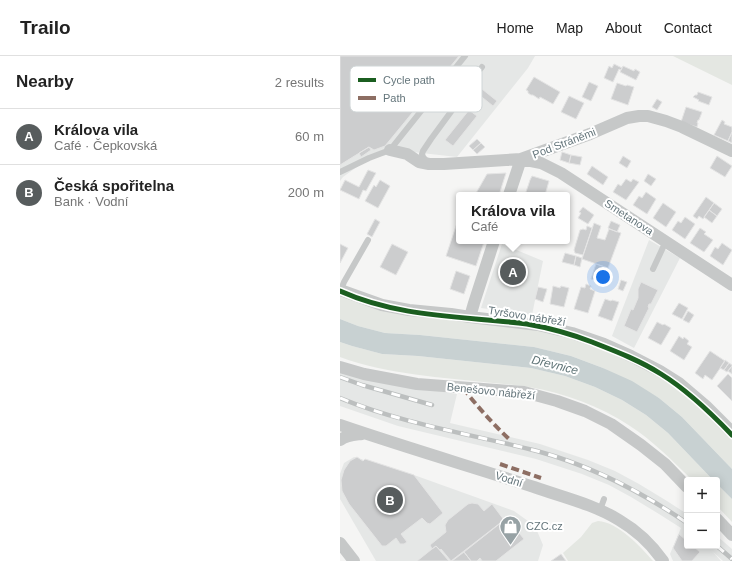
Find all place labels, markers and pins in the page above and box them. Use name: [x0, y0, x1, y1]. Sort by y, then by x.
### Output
pin: A: [500, 257, 526, 287]
pin: B: [377, 485, 403, 515]
shop icon: CZC.cz: [497, 513, 523, 546]
place label: CZC.cz: [526, 520, 563, 532]

